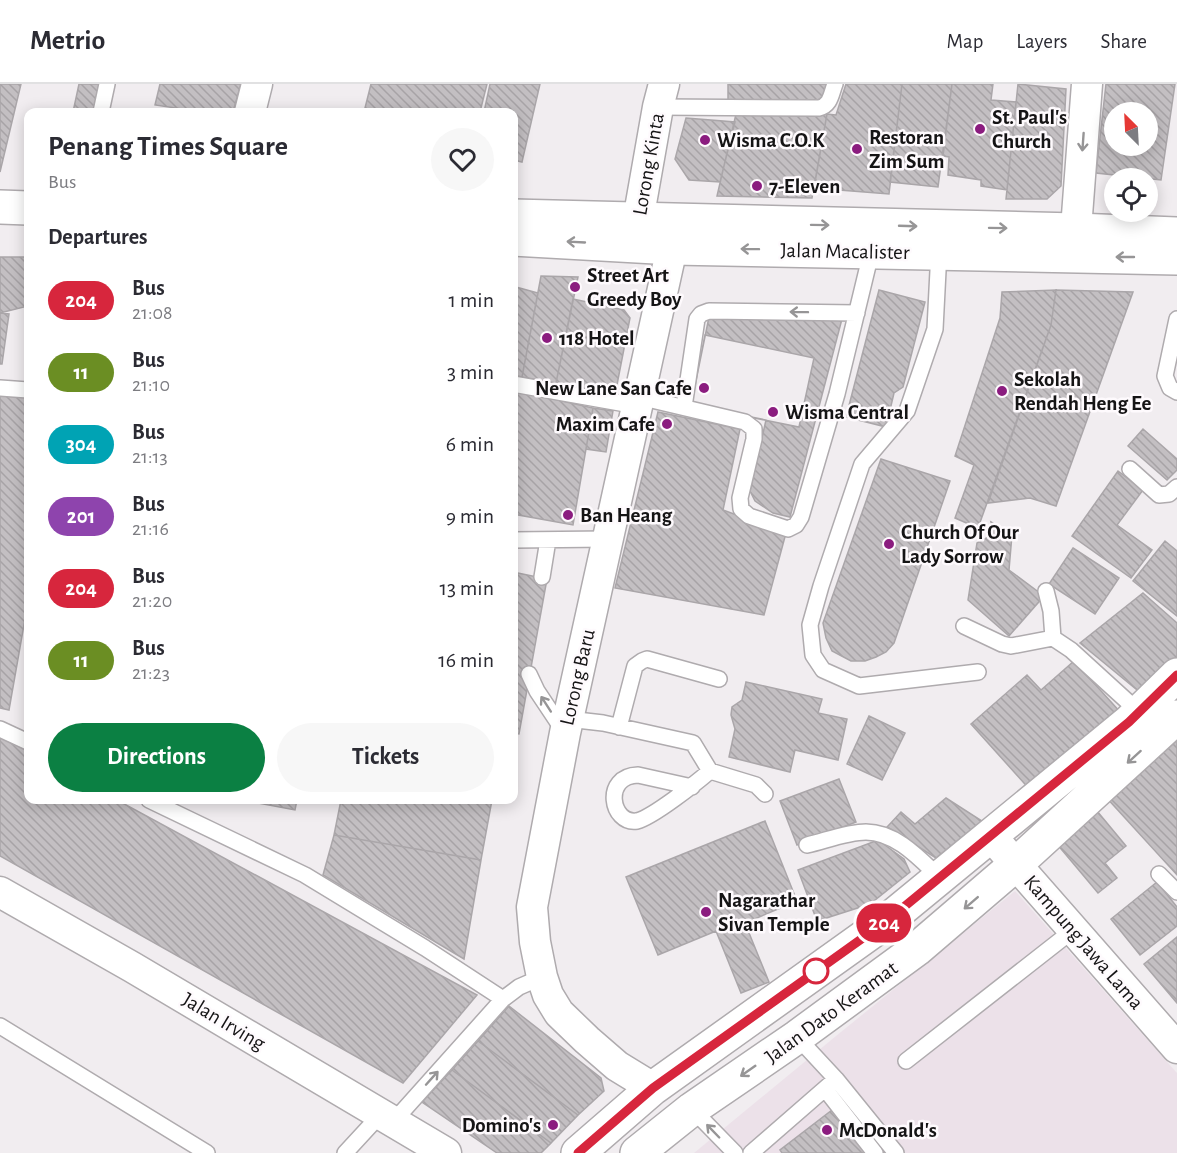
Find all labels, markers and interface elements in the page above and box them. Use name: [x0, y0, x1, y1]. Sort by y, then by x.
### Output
text: Metrio: [30, 27, 105, 55]
text: Map: [947, 31, 983, 52]
text: Layers: [1016, 31, 1067, 52]
text: Share: [1100, 31, 1147, 52]
north arrow: [1104, 102, 1158, 156]
map controls: [1104, 102, 1158, 222]
place label: St. Paul's Church: [992, 107, 1067, 152]
street label: Lorong Kinta: [629, 111, 668, 217]
marker: St. Paul's Church: [973, 122, 987, 136]
place label: Restoran Zim Sum: [869, 127, 944, 172]
button: heart: [431, 128, 494, 191]
place label: Wisma C.O.K: [717, 130, 825, 151]
one-way arrow: [1077, 132, 1088, 152]
text: Penang Times Square: [48, 133, 288, 161]
marker: Wisma C.O.K: [698, 133, 712, 147]
marker: Restoran Zim Sum: [850, 142, 864, 156]
button: locate: [1104, 168, 1158, 222]
text: Bus: [48, 172, 76, 192]
place label: 7-Eleven: [769, 176, 840, 197]
marker: 7-Eleven: [750, 179, 764, 193]
one-way arrow: [810, 219, 830, 231]
one-way arrow: [897, 221, 917, 232]
one-way arrow: [988, 223, 1008, 234]
text: Departures: [48, 226, 148, 248]
one-way arrow: [566, 236, 586, 247]
street label: Jalan Macalister: [780, 240, 910, 263]
one-way arrow: [741, 243, 761, 255]
one-way arrow: [1116, 251, 1136, 263]
place label: Street Art Greedy Boy: [587, 265, 682, 310]
text: Bus: [132, 277, 165, 299]
marker: Street Art Greedy Boy: [568, 280, 582, 294]
text: 1 min: [449, 289, 494, 311]
text: 204: [65, 290, 97, 311]
text: 21:08: [132, 303, 173, 323]
one-way arrow: [789, 306, 809, 318]
place label: 118 Hotel: [559, 328, 635, 349]
marker: 118 Hotel: [540, 331, 554, 345]
text: Bus: [132, 349, 165, 371]
text: 3 min: [447, 361, 494, 383]
text: 11: [73, 362, 89, 383]
place label: Sekolah Rendah Heng Ee: [1014, 369, 1151, 414]
text: 21:10: [132, 375, 170, 395]
place label: New Lane San Cafe: [535, 378, 692, 399]
marker: New Lane San Cafe: [697, 381, 711, 395]
marker: Sekolah Rendah Heng Ee: [995, 384, 1009, 398]
place label: Wisma Central: [785, 402, 909, 423]
marker: Wisma Central: [766, 405, 780, 419]
place label: Maxim Cafe: [556, 414, 655, 435]
marker: Maxim Cafe: [660, 417, 674, 431]
text: Bus: [132, 421, 165, 443]
text: 6 min: [446, 433, 494, 455]
text: 304: [66, 434, 96, 455]
text: 21:13: [132, 447, 168, 467]
text: Bus: [132, 493, 165, 515]
text: 9 min: [446, 505, 494, 527]
place label: Ban Heang: [580, 505, 673, 526]
text: 201: [67, 506, 95, 527]
marker: Ban Heang: [561, 508, 575, 522]
text: 21:16: [132, 519, 169, 539]
place label: Church Of Our Lady Sorrow: [901, 522, 1020, 567]
marker: Church Of Our Lady Sorrow: [882, 537, 896, 551]
text: Bus: [132, 565, 165, 587]
text: 13 min: [439, 577, 494, 599]
text: 204: [65, 578, 97, 599]
text: 21:20: [132, 591, 172, 611]
street label: Lorong Baru: [556, 627, 599, 727]
text: Bus: [132, 637, 165, 659]
text: 16 min: [438, 649, 494, 671]
text: 11: [73, 650, 89, 671]
text: 21:23: [132, 663, 170, 683]
one-way arrow: [539, 696, 552, 713]
button: Directions: [48, 723, 265, 792]
button: Tickets: [277, 723, 494, 792]
one-way arrow: [1127, 749, 1142, 763]
street label: Kampung Jawa Lama: [1020, 871, 1148, 1014]
place label: Nagarathar Sivan Temple: [718, 890, 830, 935]
one-way arrow: [964, 896, 979, 910]
line badge: 204: [850, 904, 918, 942]
marker: Nagarathar Sivan Temple: [699, 905, 713, 919]
text: 204: [868, 913, 900, 934]
street label: Jalan Dato Keramat: [761, 957, 902, 1067]
unlabelled marker: [803, 958, 829, 984]
street label: Jalan Irving: [179, 989, 269, 1055]
one-way arrow: [740, 1064, 757, 1077]
one-way arrow: [425, 1071, 439, 1086]
place label: Domino's: [462, 1115, 541, 1136]
marker: Domino's: [546, 1118, 560, 1132]
place label: McDonald's: [839, 1120, 937, 1141]
marker: McDonald's: [820, 1123, 834, 1137]
one-way arrow: [706, 1124, 721, 1139]

